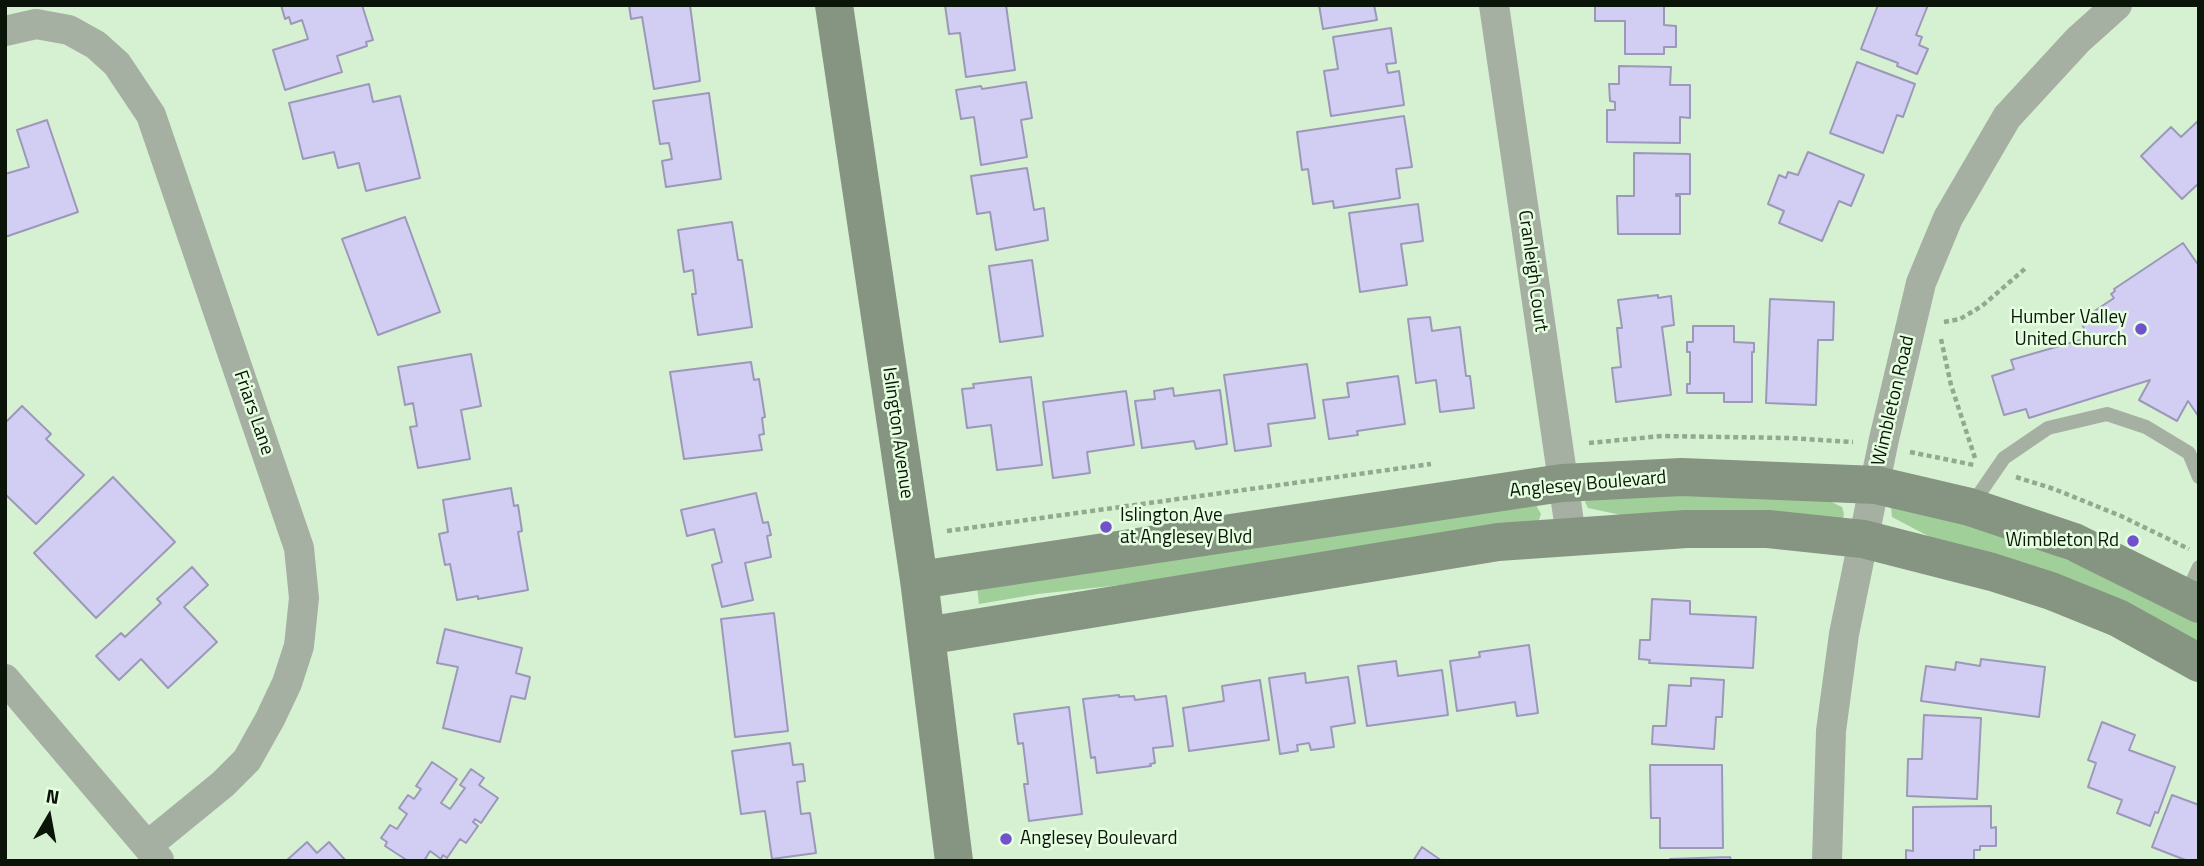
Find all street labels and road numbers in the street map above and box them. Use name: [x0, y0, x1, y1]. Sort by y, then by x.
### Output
street label: Cranleigh Court: [1512, 209, 1552, 333]
street label: Wimbleton Road: [1868, 334, 1920, 468]
street label: Islington Avenue: [876, 366, 918, 500]
street label: Friars Lane: [228, 368, 278, 458]
street label: Anglesey Boulevard: [1509, 467, 1667, 503]

